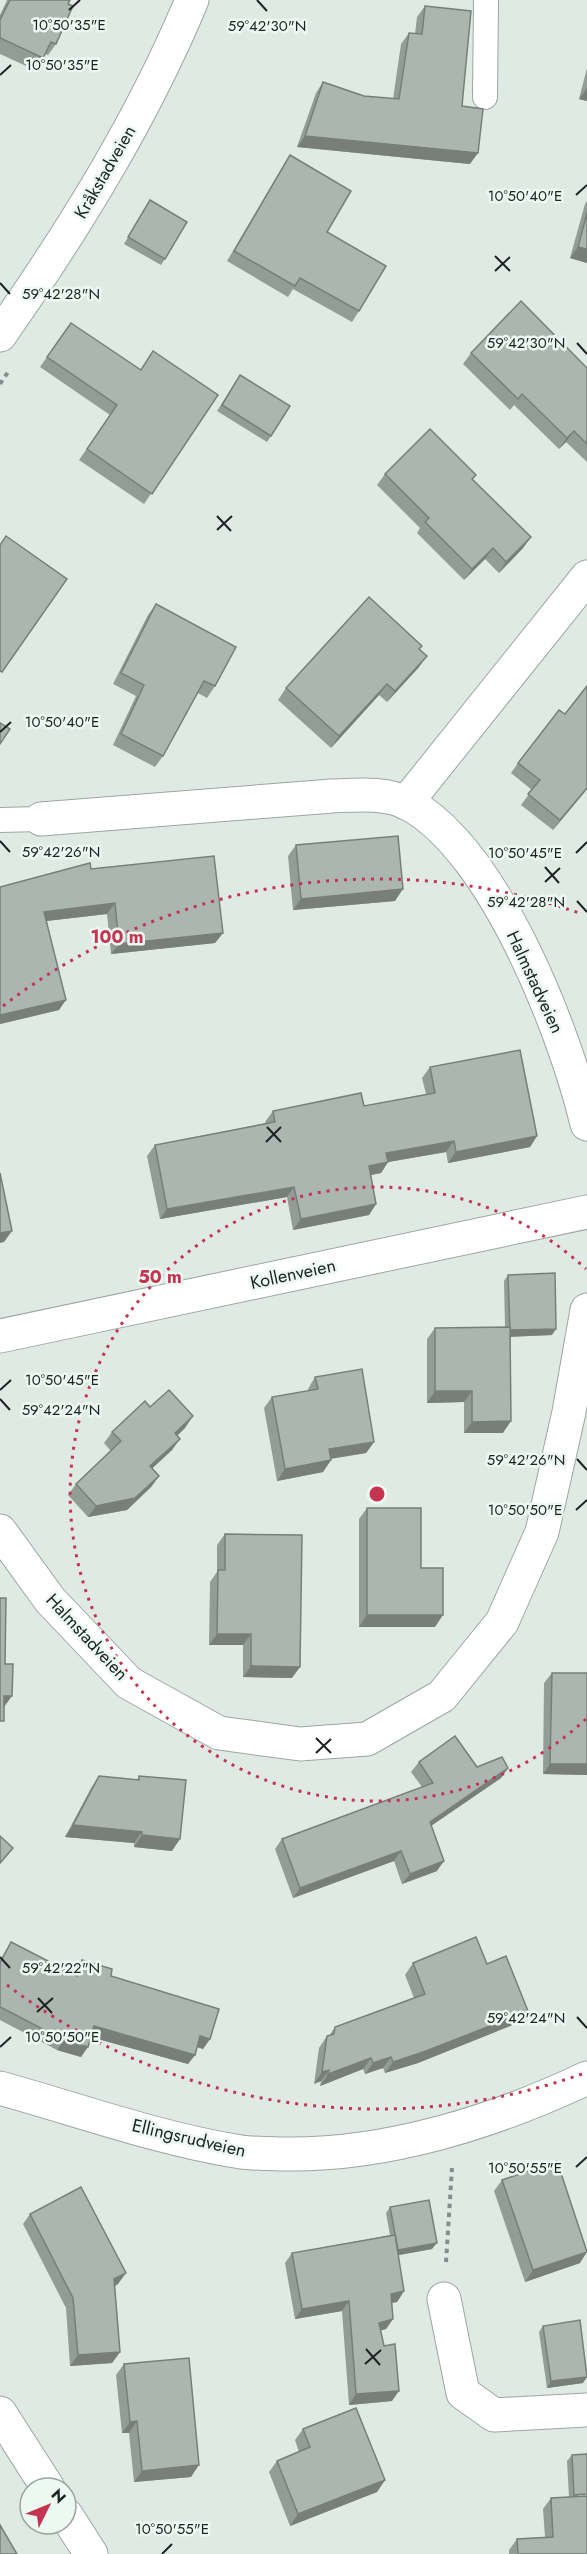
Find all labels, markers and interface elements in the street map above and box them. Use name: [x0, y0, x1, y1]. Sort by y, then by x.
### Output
text: 10°50'35"E: [32, 14, 106, 36]
text: 59°42'30"N: [228, 15, 306, 37]
text: 10°50'35"E: [25, 54, 99, 76]
street label: Kråkstadveien: [68, 121, 142, 223]
text: 10°50'40"E: [488, 185, 562, 207]
text: 59°42'28"N: [22, 283, 100, 305]
text: 59°42'30"N: [487, 332, 565, 354]
text: 10°50'40"E: [25, 711, 99, 733]
text: 59°42'26"N: [22, 841, 100, 863]
text: 10°50'45"E: [488, 842, 562, 864]
text: 59°42'28"N: [487, 891, 565, 913]
text: 100 m: [90, 924, 144, 950]
street label: Halmstadveien: [500, 926, 570, 1038]
street label: Kollenveien: [248, 1252, 338, 1296]
text: 50 m: [138, 1264, 182, 1290]
text: 10°50'45"E: [25, 1369, 99, 1391]
text: 59°42'24"N: [22, 1399, 100, 1421]
text: 59°42'26"N: [487, 1449, 565, 1471]
centre of rings: [367, 1484, 387, 1504]
text: 10°50'50"E: [488, 1499, 562, 1521]
street label: Halmstadveien: [40, 1588, 134, 1686]
text: 59°42'22"N: [22, 1957, 100, 1979]
text: 59°42'24"N: [487, 2007, 565, 2029]
text: 10°50'50"E: [25, 2026, 99, 2048]
street label: Ellingsrudveien: [130, 2112, 248, 2164]
text: 10°50'55"E: [488, 2157, 562, 2179]
north arrow: [18, 2476, 78, 2536]
text: N: [46, 2484, 71, 2509]
text: 10°50'55"E: [135, 2518, 209, 2540]

